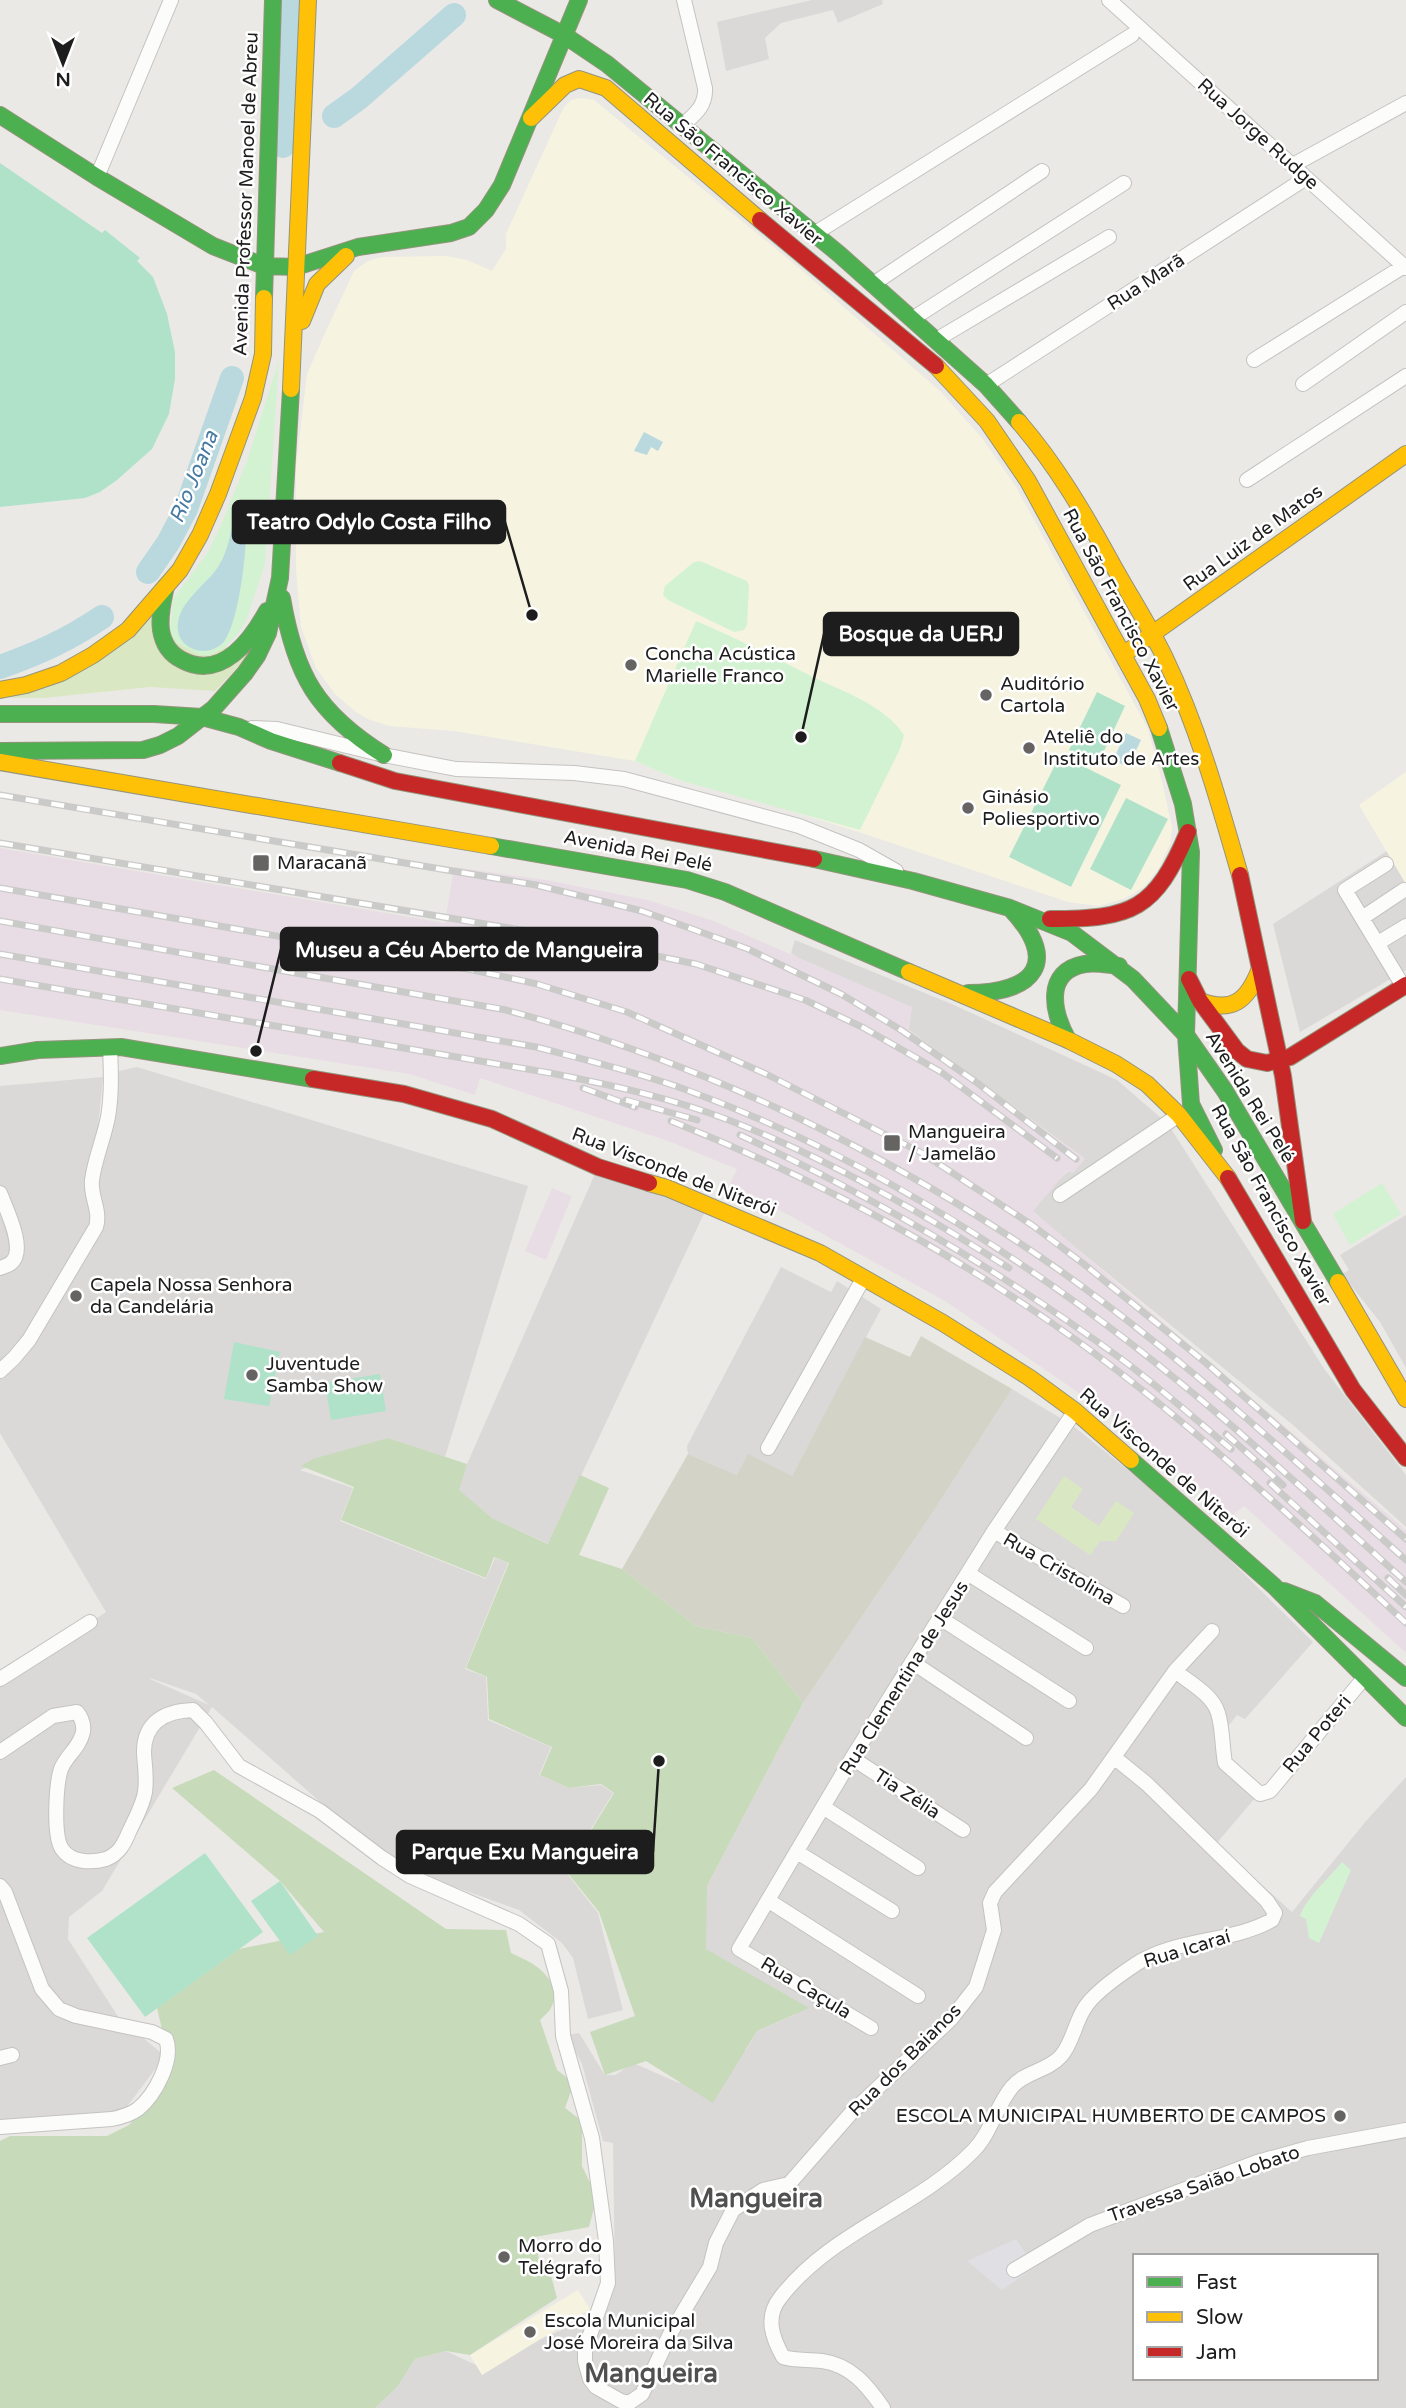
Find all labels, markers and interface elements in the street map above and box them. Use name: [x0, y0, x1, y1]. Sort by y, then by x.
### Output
north arrow: [28, 28, 98, 98]
street label: Avenida Professor Manoel de Abreu: [229, 32, 263, 356]
text: N: [55, 68, 71, 90]
street label: Rua Jorge Rudge: [1193, 74, 1323, 194]
street label: Rua São Francisco Xavier: [639, 88, 827, 251]
street label: Rua Marã: [1103, 249, 1189, 315]
water label: Rio Joana: [164, 426, 224, 527]
street label: Rua Luiz de Matos: [1179, 480, 1327, 596]
callout: Teatro Odylo Costa Filho: [233, 501, 505, 543]
street label: Rua São Francisco Xavier: [1058, 505, 1184, 716]
text: Teatro Odylo Costa Filho: [246, 510, 491, 535]
callout: Bosque da UERJ: [824, 613, 1018, 655]
text: Bosque da UERJ: [838, 622, 1004, 647]
place label: Concha Acústica Marielle Franco: [645, 643, 796, 687]
marker: Concha Acústica Marielle Franco: [623, 657, 639, 673]
place label: Auditório Cartola: [1000, 673, 1084, 717]
marker: Auditório Cartola: [978, 687, 994, 703]
place label: Ateliê do Instituto de Artes: [1043, 726, 1199, 770]
marker: Ateliê do Instituto de Artes: [1021, 740, 1037, 756]
place label: Ginásio Poliesportivo: [982, 786, 1100, 830]
marker: Ginásio Poliesportivo: [960, 800, 976, 816]
street label: Avenida Rei Pelé: [562, 826, 714, 876]
place label: Maracanã: [277, 852, 367, 874]
marker: Maracanã: [251, 853, 271, 873]
callout: Museu a Céu Aberto de Mangueira: [281, 928, 657, 970]
text: Museu a Céu Aberto de Mangueira: [295, 938, 643, 963]
street label: Avenida Rei Pelé: [1201, 1027, 1299, 1167]
street label: Rua São Francisco Xavier: [1206, 1101, 1336, 1310]
place label: Mangueira / Jamelão: [908, 1121, 1006, 1165]
street label: Rua Visconde de Niterói: [569, 1123, 779, 1221]
marker: Mangueira / Jamelão: [882, 1133, 902, 1153]
place label: Capela Nossa Senhora da Candelária: [90, 1274, 292, 1318]
marker: Capela Nossa Senhora da Candelária: [68, 1288, 84, 1304]
place label: Juventude Samba Show: [266, 1353, 383, 1397]
marker: Juventude Samba Show: [244, 1367, 260, 1383]
street label: Rua Visconde de Niterói: [1075, 1383, 1253, 1543]
street label: Rua Cristolina: [999, 1528, 1119, 1610]
street label: Rua Clementina de Jesus: [835, 1577, 973, 1779]
street label: Rua Poteri: [1278, 1691, 1356, 1777]
street label: Tia Zélia: [870, 1764, 944, 1824]
callout: Parque Exu Mangueira: [397, 1831, 653, 1873]
text: Parque Exu Mangueira: [411, 1840, 639, 1865]
street label: Rua Icaraí: [1141, 1925, 1233, 1973]
street label: Rua Caçula: [757, 1952, 855, 2024]
street label: Rua dos Baianos: [844, 1999, 966, 2121]
place label: ESCOLA MUNICIPAL HUMBERTO DE CAMPOS: [896, 2105, 1326, 2127]
marker: ESCOLA MUNICIPAL HUMBERTO DE CAMPOS: [1332, 2108, 1348, 2124]
street label: Travessa Saião Lobato: [1106, 2141, 1302, 2227]
district label: Mangueira: [689, 2183, 823, 2214]
place label: Morro do Telégrafo: [518, 2235, 603, 2279]
marker: Morro do Telégrafo: [496, 2249, 512, 2265]
legend: [1133, 2254, 1378, 2380]
text: Fast: [1196, 2270, 1237, 2295]
text: Slow: [1196, 2305, 1244, 2330]
place label: Escola Municipal José Moreira da Silva: [544, 2310, 733, 2354]
marker: Escola Municipal José Moreira da Silva: [522, 2324, 538, 2340]
text: Jam: [1196, 2340, 1237, 2365]
district label: Mangueira: [584, 2358, 718, 2389]

